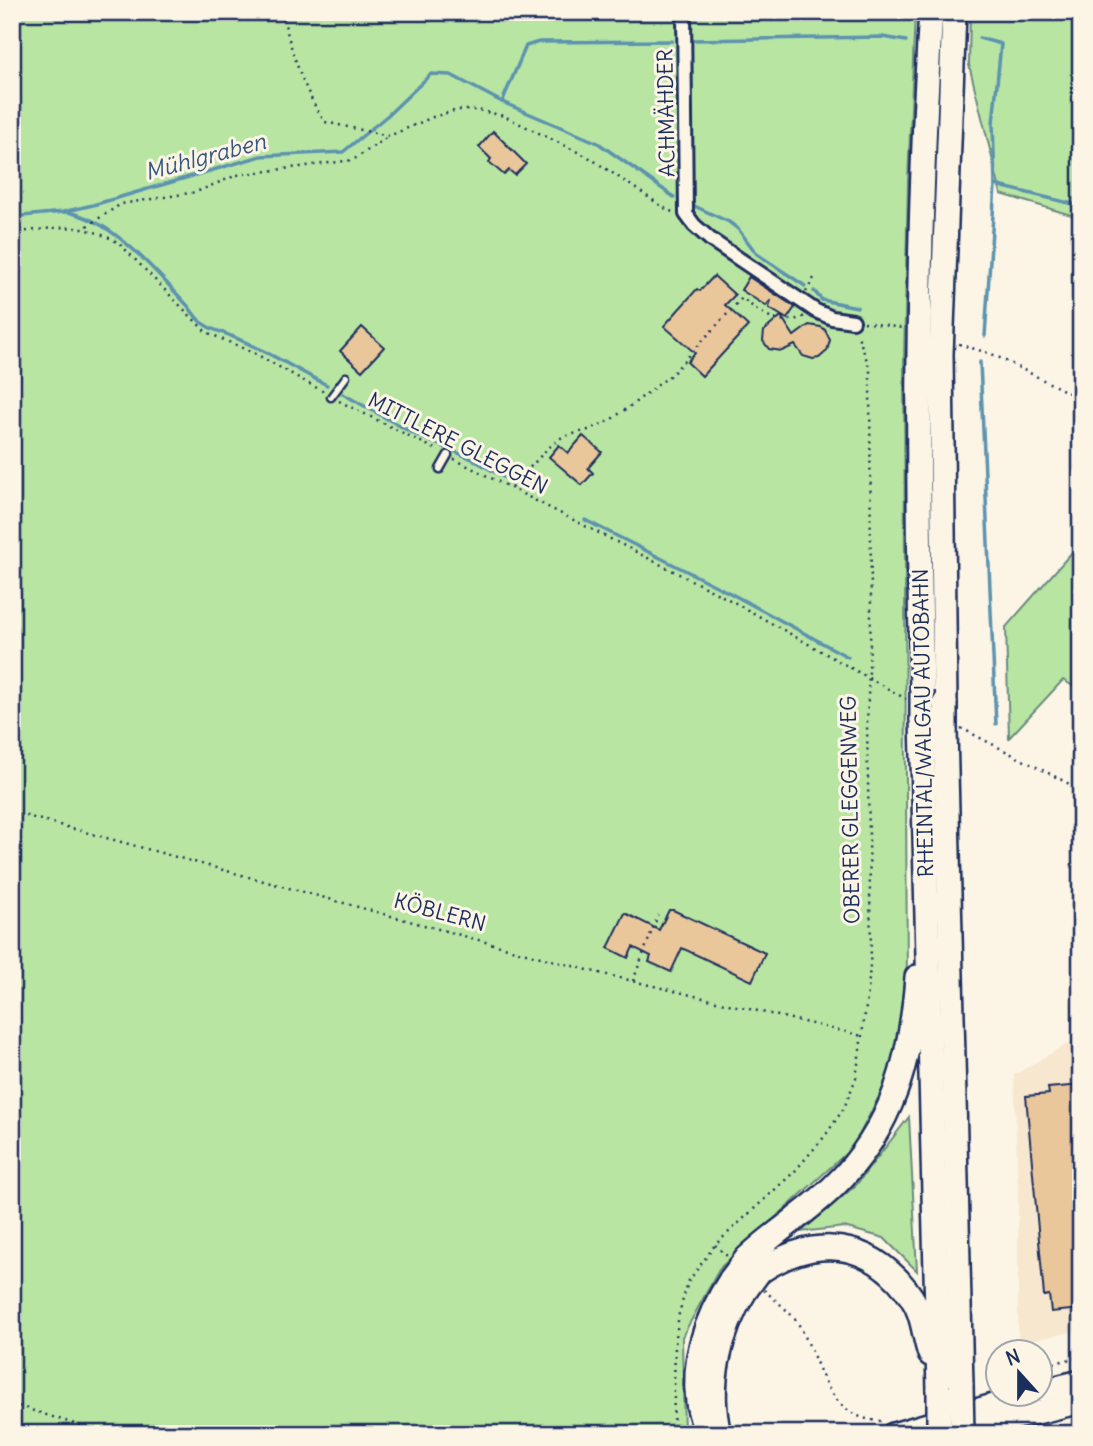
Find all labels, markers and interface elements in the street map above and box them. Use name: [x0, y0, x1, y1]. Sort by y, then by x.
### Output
street label: ACHMÄHDER: [651, 49, 681, 177]
water label: Mühlgraben: [141, 126, 269, 186]
street label: MITTLERE GLEGGEN: [363, 386, 553, 500]
street label: RHEINTAL/WALGAU AUTOBAHN: [907, 568, 939, 878]
street label: OBERER GLEGGENWEG: [835, 696, 865, 924]
street label: KÖBLERN: [391, 887, 489, 937]
north arrow: [984, 1338, 1054, 1408]
text: N: [1002, 1344, 1023, 1371]

